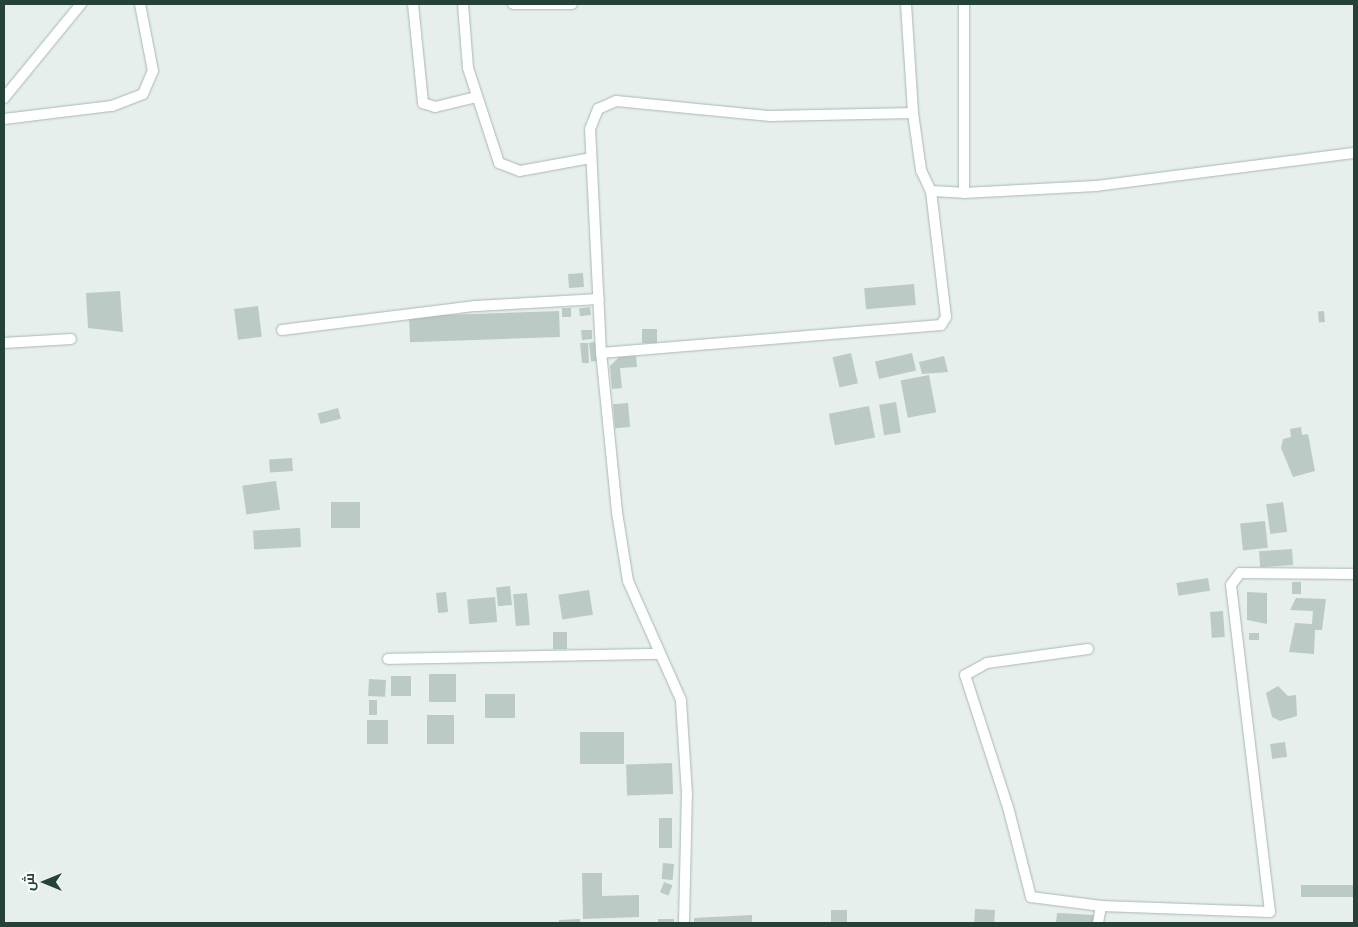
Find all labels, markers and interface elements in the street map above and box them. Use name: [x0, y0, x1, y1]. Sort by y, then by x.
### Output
north arrow: [20, 857, 70, 907]
text: ش: [21, 873, 38, 891]

